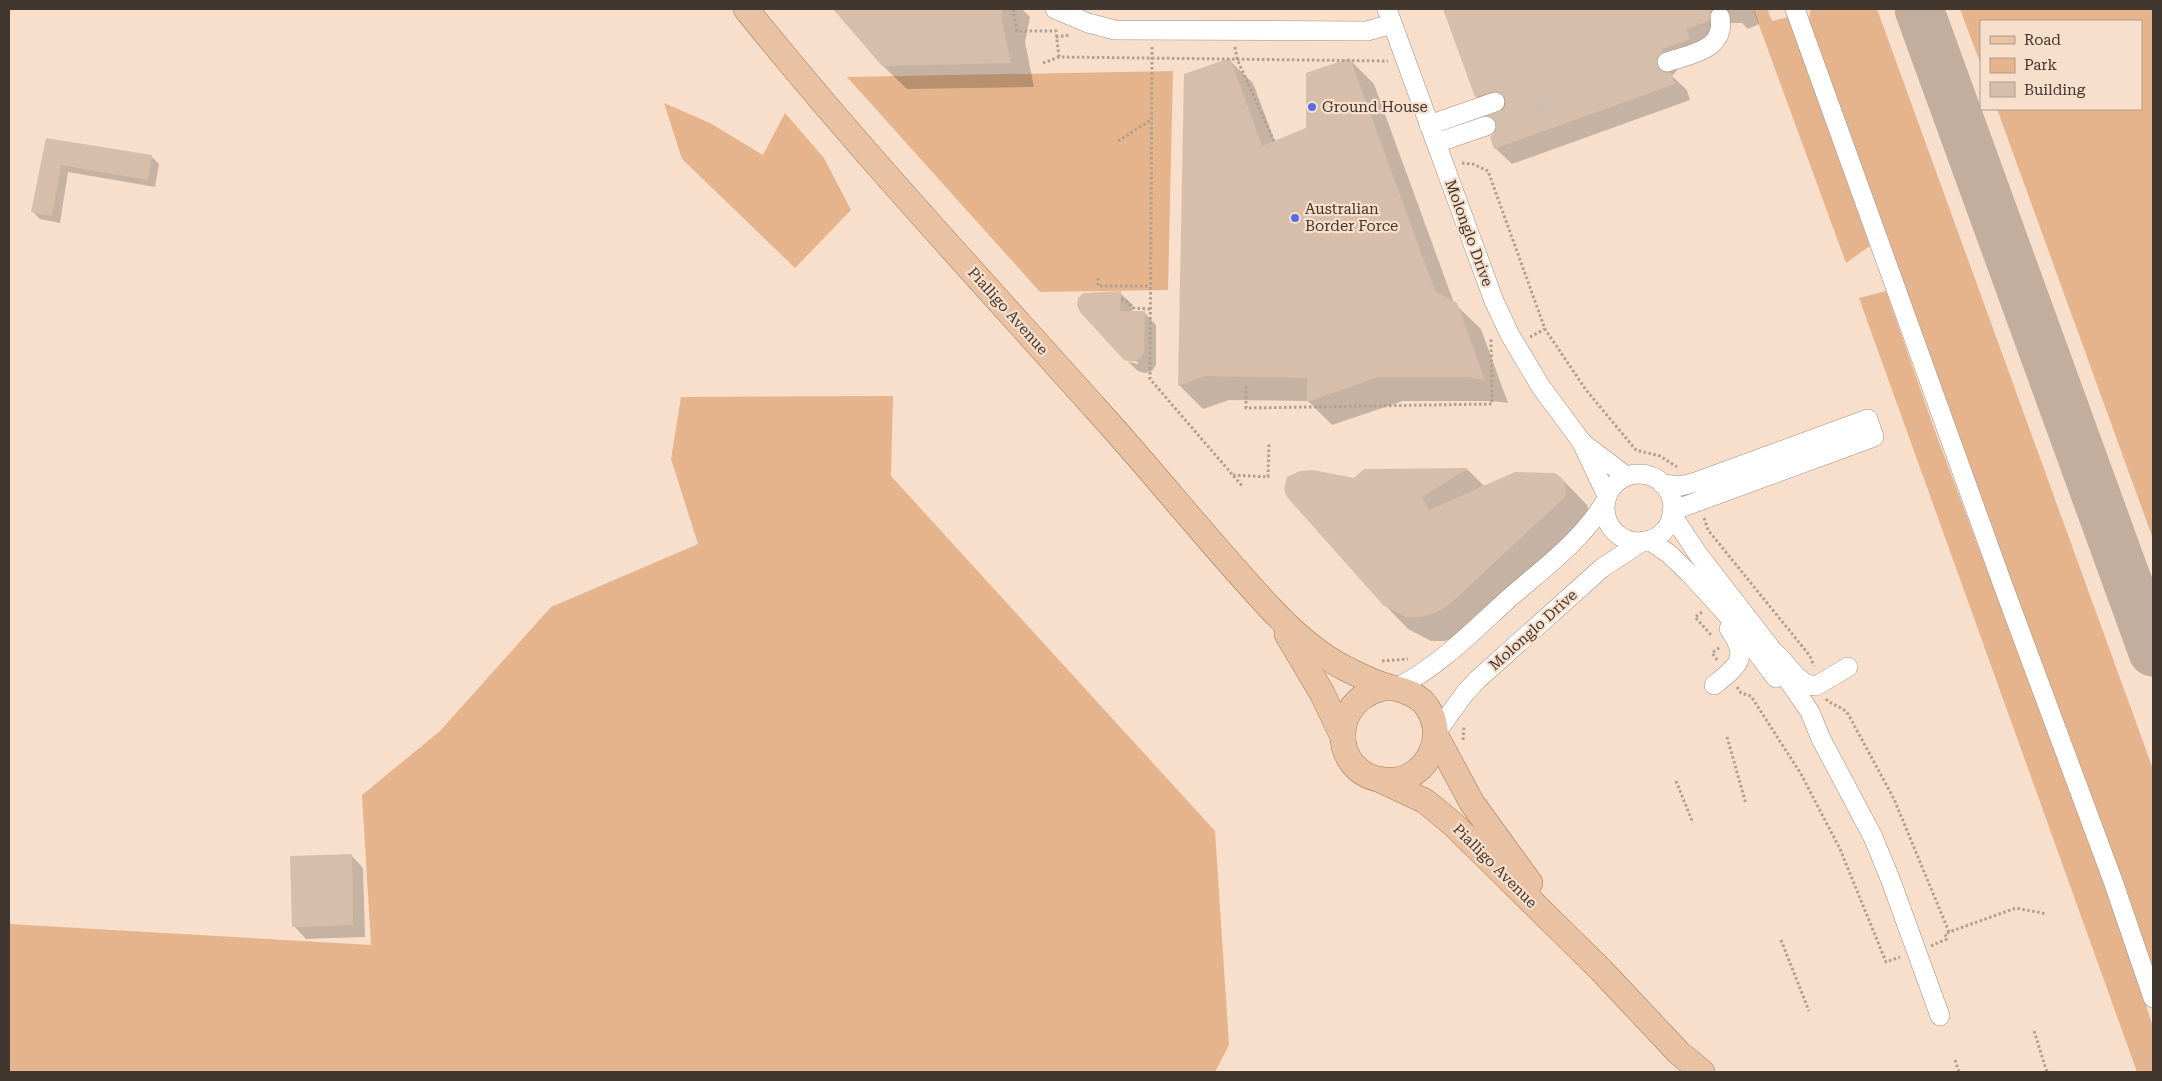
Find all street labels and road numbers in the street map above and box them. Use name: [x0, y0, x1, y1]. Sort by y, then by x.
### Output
street label: Molonglo Drive: [1441, 177, 1497, 289]
street label: Pialligo Avenue: [964, 264, 1052, 358]
street label: Molonglo Drive: [1485, 586, 1581, 674]
street label: Pialligo Avenue: [1449, 820, 1541, 912]

